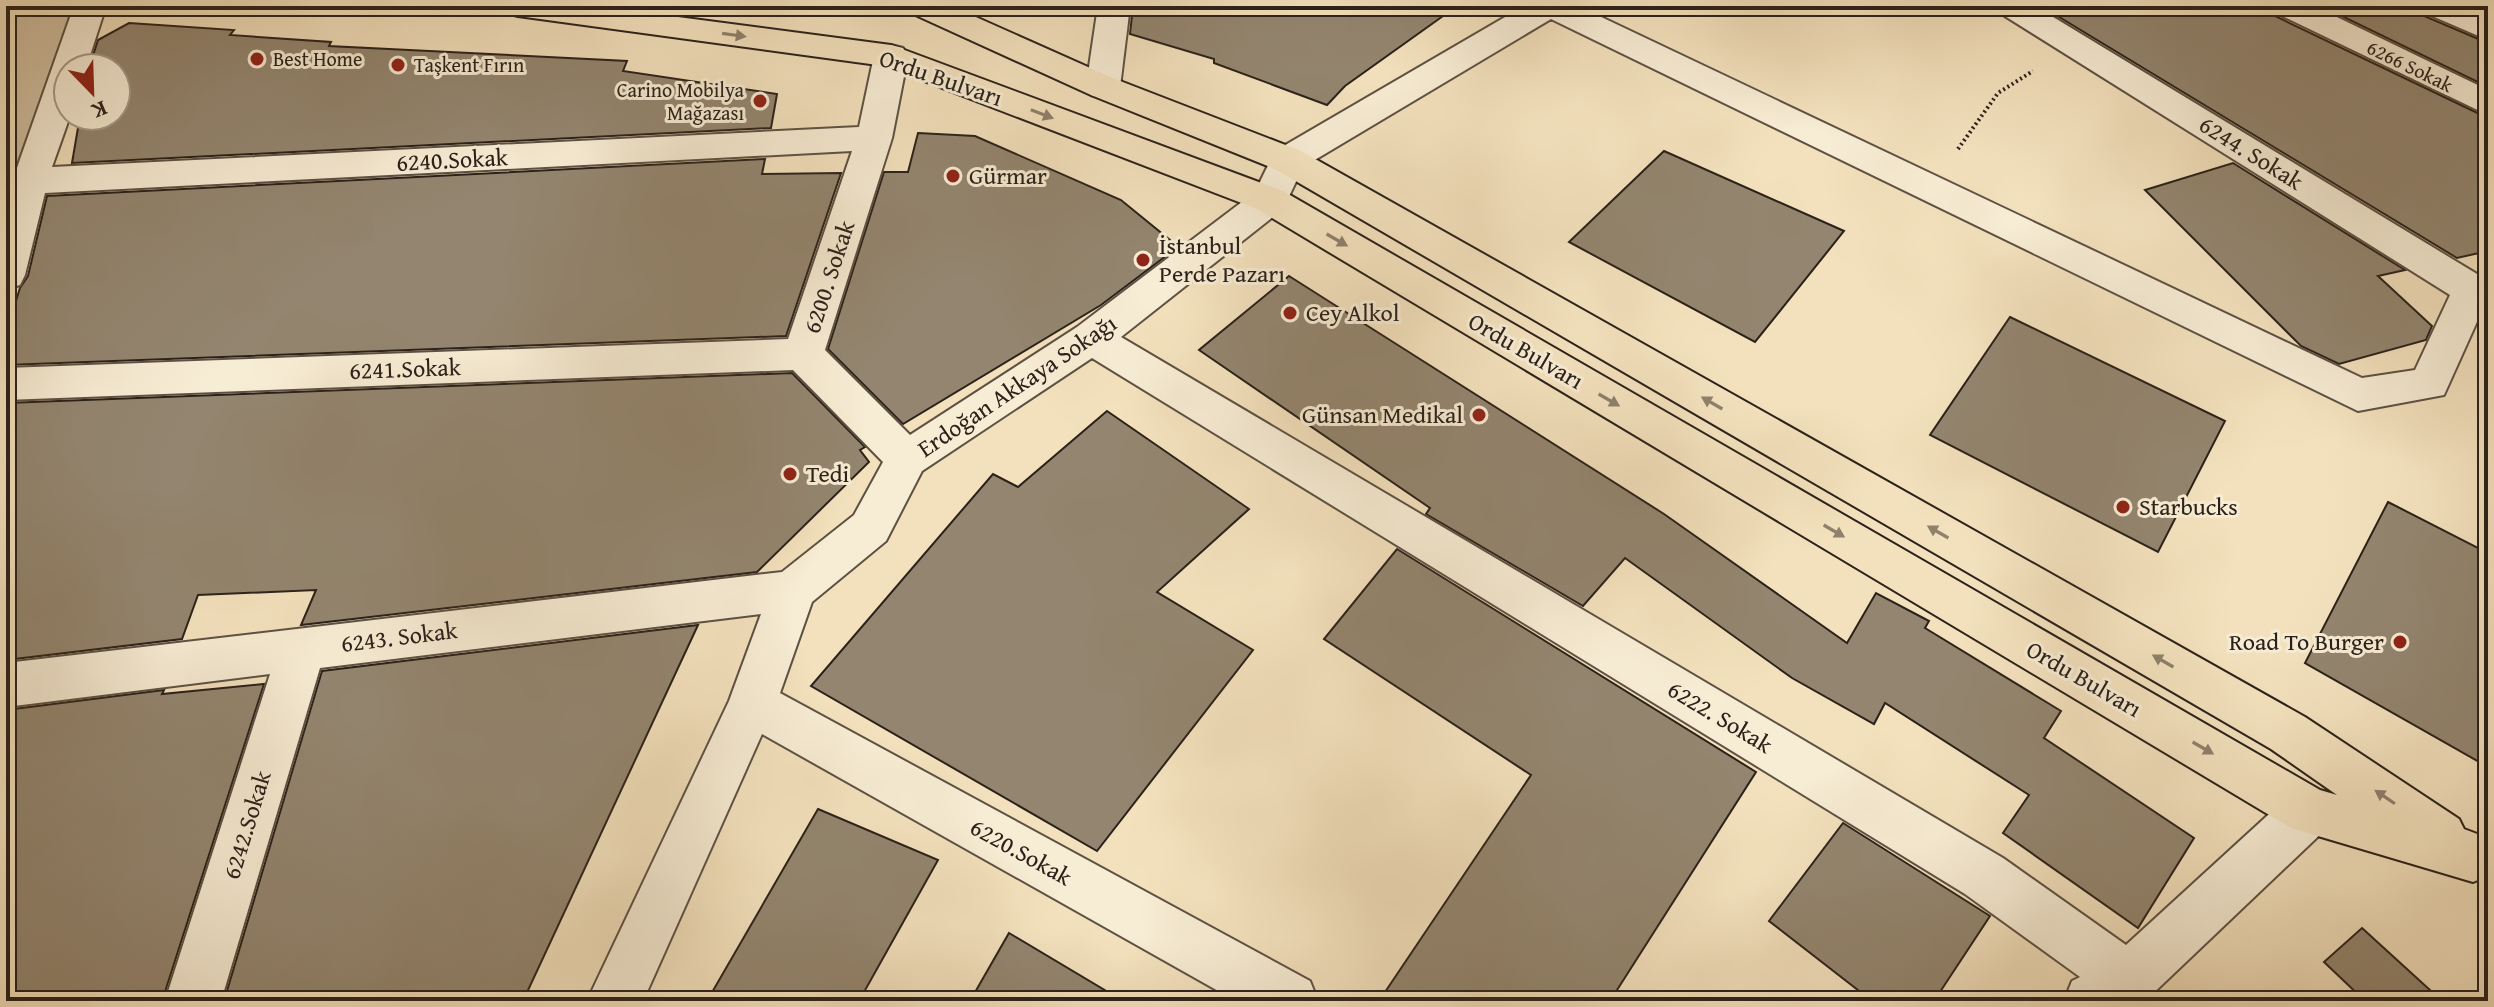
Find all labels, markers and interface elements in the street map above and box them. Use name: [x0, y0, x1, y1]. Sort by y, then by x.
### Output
one-way arrow: [722, 29, 747, 42]
street label: 6266 Sokak: [2362, 32, 2459, 99]
street label: Ordu Bulvarı: [875, 40, 1008, 115]
place label: Best Home: [273, 44, 362, 73]
marker: Best Home: [248, 50, 266, 68]
place label: Taşkent Fırın: [414, 50, 524, 79]
north arrow: [52, 52, 132, 132]
marker: Taşkent Fırın: [389, 56, 407, 74]
place label: Carino Mobilya Mağazası: [617, 75, 745, 127]
marker: Carino Mobilya Mağazası: [751, 92, 769, 110]
text: K: [87, 93, 112, 128]
street label: 6244. Sokak: [2192, 107, 2311, 199]
one-way arrow: [1030, 108, 1054, 121]
street label: 6240.Sokak: [395, 139, 509, 180]
place label: Gürmar: [969, 158, 1047, 193]
marker: Gürmar: [944, 167, 962, 185]
street label: 6200. Sokak: [794, 215, 863, 338]
place label: İstanbul Perde Pazarı: [1159, 228, 1285, 291]
one-way arrow: [1326, 233, 1348, 247]
marker: İstanbul Perde Pazarı: [1134, 251, 1152, 269]
place label: Cey Alkol: [1306, 295, 1400, 330]
street label: Ordu Bulvarı: [1462, 303, 1591, 398]
marker: Cey Alkol: [1281, 304, 1299, 322]
street label: Erdoğan Akkaya Sokağı: [910, 306, 1124, 465]
street label: 6241.Sokak: [349, 349, 462, 388]
one-way arrow: [1598, 393, 1621, 407]
one-way arrow: [1701, 396, 1723, 410]
place label: Günsan Medikal: [1302, 397, 1463, 432]
marker: Günsan Medikal: [1470, 406, 1488, 424]
place label: Tedi: [806, 456, 850, 491]
marker: Tedi: [781, 465, 799, 483]
place label: Starbucks: [2139, 489, 2238, 524]
marker: Starbucks: [2114, 498, 2132, 516]
one-way arrow: [1823, 524, 1845, 538]
one-way arrow: [1927, 525, 1949, 539]
street label: 6243. Sokak: [339, 612, 460, 661]
place label: Road To Burger: [2229, 624, 2384, 659]
street label: Ordu Bulvarı: [2020, 631, 2149, 726]
marker: Road To Burger: [2391, 633, 2409, 651]
one-way arrow: [2152, 654, 2175, 668]
street label: 6222. Sokak: [1661, 671, 1780, 762]
one-way arrow: [2192, 741, 2214, 755]
street label: 6242.Sokak: [213, 766, 280, 883]
one-way arrow: [2374, 790, 2395, 805]
street label: 6220.Sokak: [964, 809, 1079, 894]

